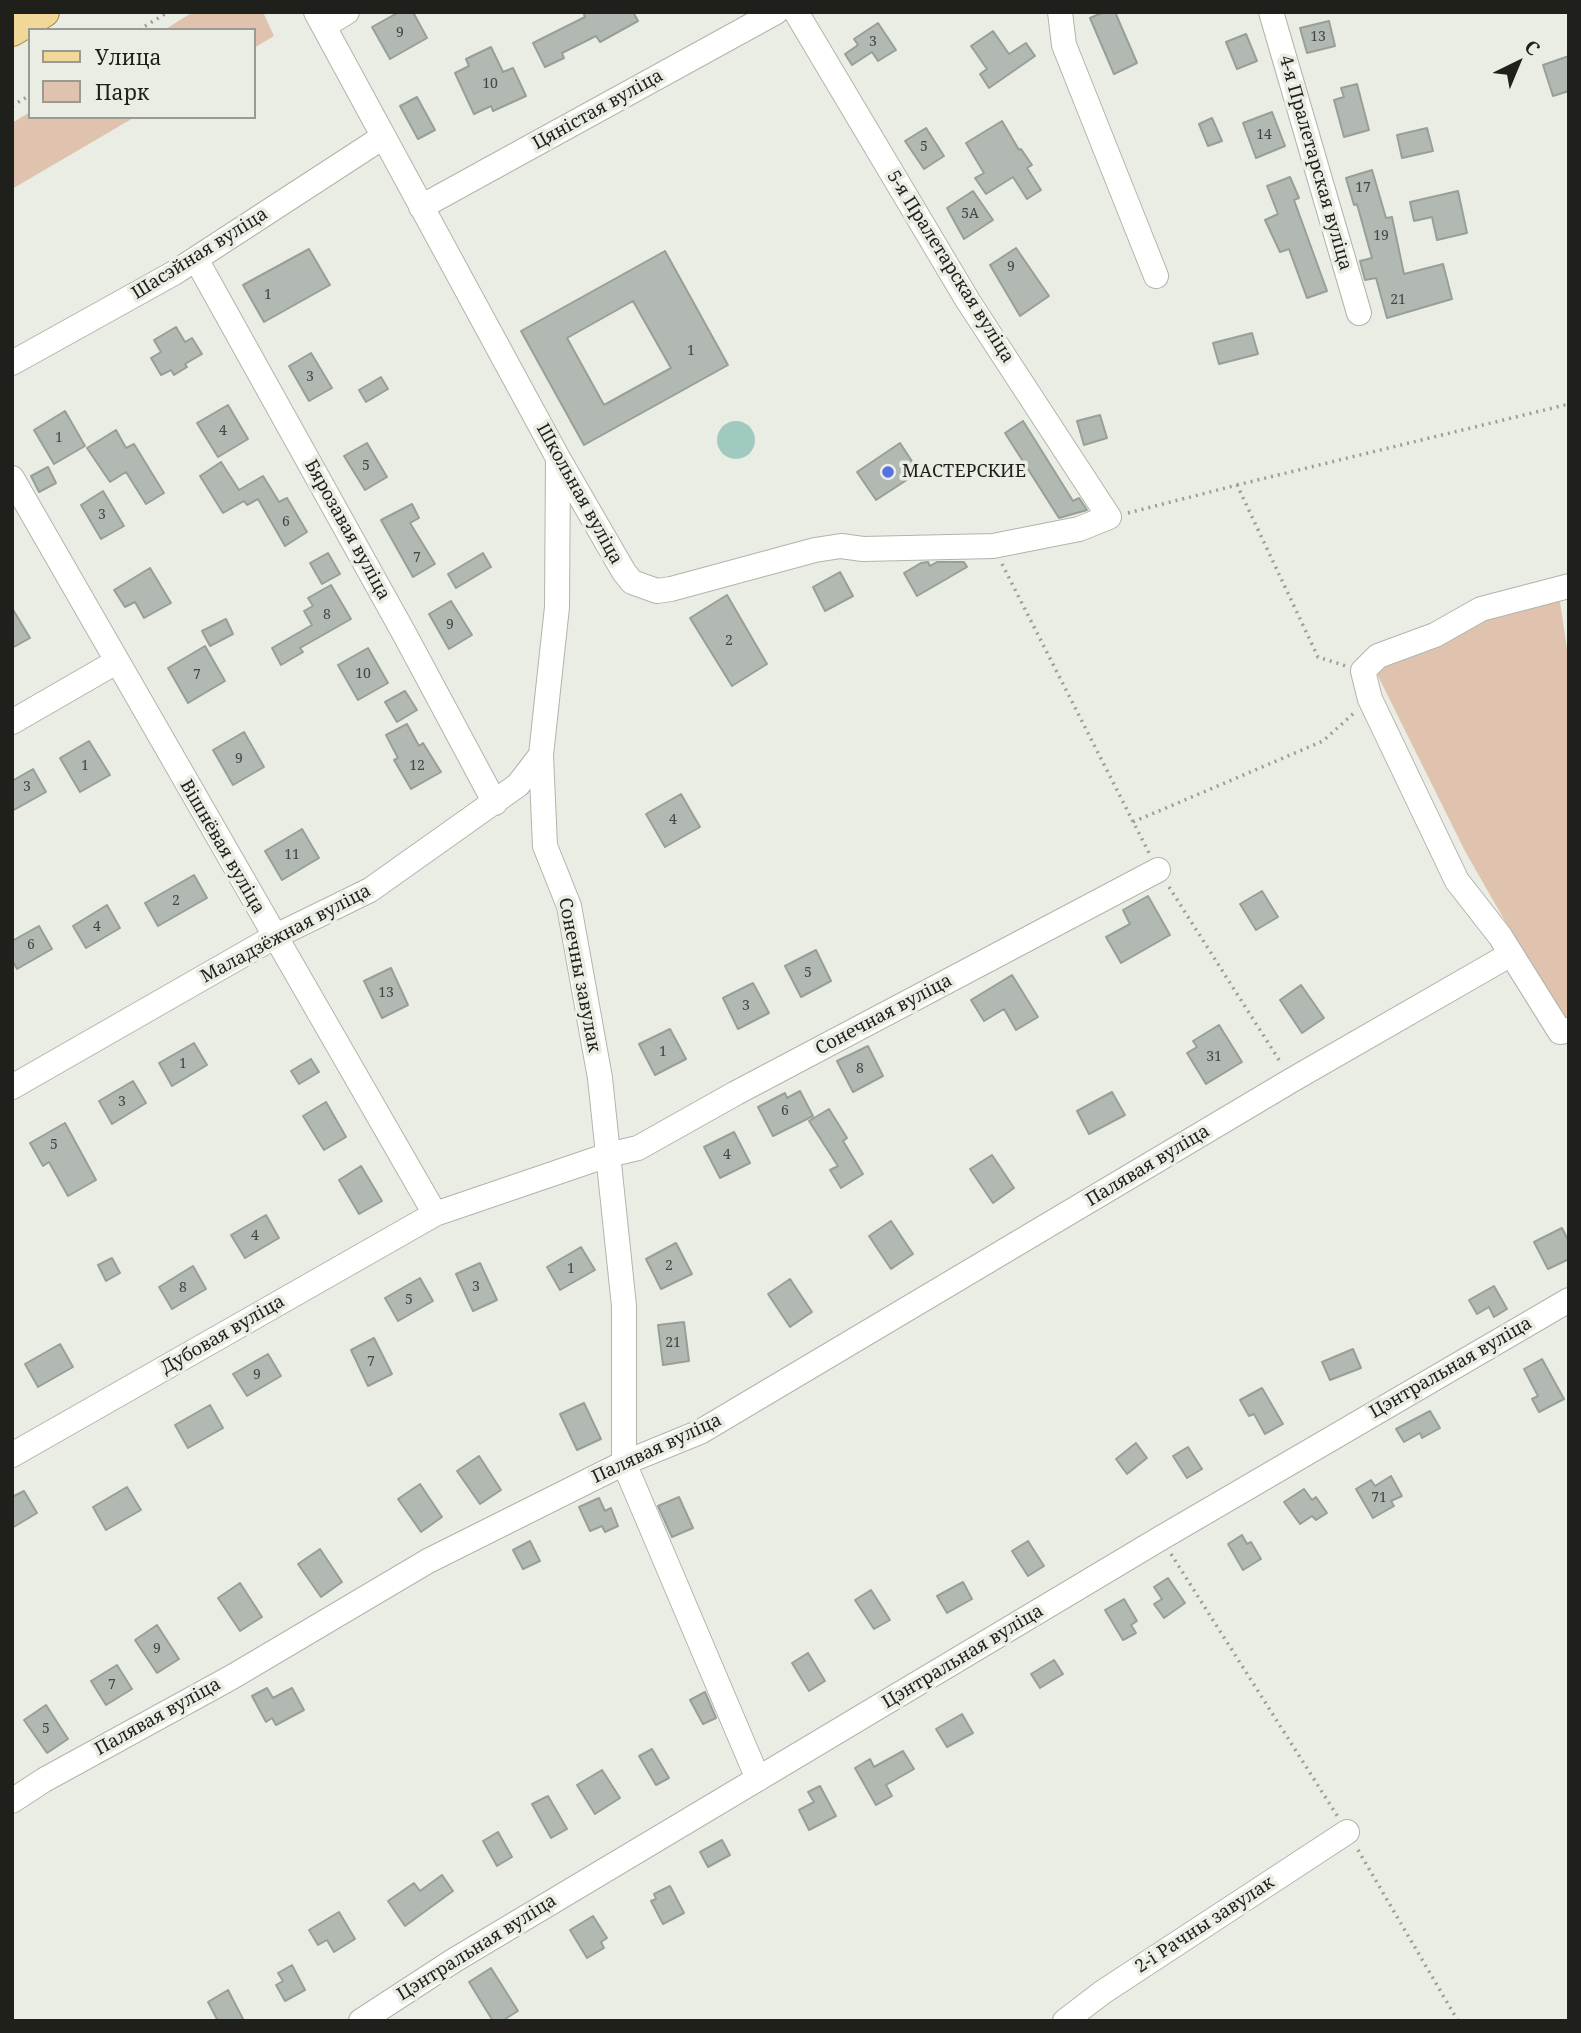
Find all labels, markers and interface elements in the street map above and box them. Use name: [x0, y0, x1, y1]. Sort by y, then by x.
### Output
house number: 9: [396, 25, 404, 41]
legend: [28, 28, 256, 119]
north arrow: [1483, 28, 1553, 98]
house number: 13: [1310, 29, 1326, 45]
house number: 3: [869, 34, 877, 50]
text: С: [1519, 34, 1546, 61]
text: Улица: [95, 43, 162, 71]
street label: 4-я Пралетарская вуліца: [1274, 53, 1356, 273]
street label: Цяністая вуліца: [529, 65, 667, 155]
house number: 10: [482, 76, 498, 92]
text: Парк: [95, 78, 149, 106]
house number: 14: [1256, 127, 1272, 143]
house number: 5: [920, 139, 928, 155]
street label: 5-я Пралетарская вуліца: [882, 167, 1018, 367]
house number: 17: [1355, 180, 1371, 196]
street label: Шасэйная вуліца: [128, 203, 272, 305]
house number: 5А: [961, 206, 979, 222]
house number: 19: [1373, 228, 1389, 244]
house number: 9: [1007, 259, 1015, 275]
house number: 1: [264, 287, 272, 303]
house number: 21: [1390, 292, 1406, 308]
house number: 1: [687, 343, 695, 359]
house number: 3: [306, 369, 314, 385]
street label: Школьная вуліца: [531, 420, 627, 568]
house number: 4: [219, 423, 227, 439]
house number: 1: [55, 430, 63, 446]
street label: Бярозавая вуліца: [299, 456, 395, 604]
house number: 5: [362, 458, 370, 474]
place label: МАСТЕРСКИЕ: [902, 461, 1026, 483]
marker: МАСТЕРСКИЕ: [880, 464, 896, 480]
house number: 3: [98, 507, 106, 523]
house number: 6: [282, 514, 290, 530]
house number: 7: [413, 550, 421, 566]
house number: 8: [323, 607, 331, 623]
house number: 9: [446, 617, 454, 633]
house number: 2: [725, 633, 733, 649]
house number: 10: [355, 666, 371, 682]
house number: 7: [193, 667, 201, 683]
house number: 9: [235, 751, 243, 767]
house number: 1: [81, 758, 89, 774]
house number: 12: [409, 758, 425, 774]
street label: Вішнёвая вуліца: [175, 776, 269, 918]
house number: 3: [23, 779, 31, 795]
house number: 4: [669, 812, 677, 828]
house number: 11: [284, 847, 300, 863]
street label: Маладзёжная вуліца: [197, 880, 375, 988]
house number: 2: [172, 893, 180, 909]
street label: Сонечны завулак: [553, 896, 605, 1054]
house number: 4: [93, 919, 101, 935]
house number: 6: [27, 937, 35, 953]
house number: 5: [804, 965, 812, 981]
street label: Сонечная вуліца: [812, 970, 956, 1060]
house number: 13: [378, 985, 394, 1001]
house number: 3: [742, 998, 750, 1014]
house number: 1: [659, 1044, 667, 1060]
house number: 31: [1206, 1049, 1222, 1065]
house number: 1: [179, 1056, 187, 1072]
house number: 8: [856, 1061, 864, 1077]
house number: 3: [118, 1094, 126, 1110]
house number: 6: [781, 1103, 789, 1119]
street label: Палявая вуліца: [1082, 1121, 1214, 1211]
house number: 5: [50, 1137, 58, 1153]
house number: 4: [723, 1147, 731, 1163]
house number: 4: [251, 1228, 259, 1244]
house number: 2: [665, 1258, 673, 1274]
house number: 1: [567, 1261, 575, 1277]
house number: 3: [472, 1279, 480, 1295]
house number: 8: [179, 1280, 187, 1296]
street label: Дубовая вуліца: [157, 1291, 289, 1379]
house number: 5: [405, 1292, 413, 1308]
street label: Цэнтральная вуліца: [1366, 1313, 1536, 1423]
house number: 21: [665, 1335, 681, 1351]
house number: 7: [367, 1354, 375, 1370]
house number: 9: [253, 1367, 261, 1383]
street label: Палявая вуліца: [589, 1410, 725, 1488]
house number: 71: [1371, 1490, 1387, 1506]
street label: Цэнтральная вуліца: [879, 1600, 1047, 1714]
house number: 9: [153, 1641, 161, 1657]
street label: Палявая вуліца: [91, 1674, 225, 1760]
house number: 7: [108, 1677, 116, 1693]
house number: 5: [42, 1721, 50, 1737]
street label: 2-і Рачны завулак: [1131, 1872, 1279, 1978]
street label: Цэнтральная вуліца: [393, 1890, 561, 2006]

